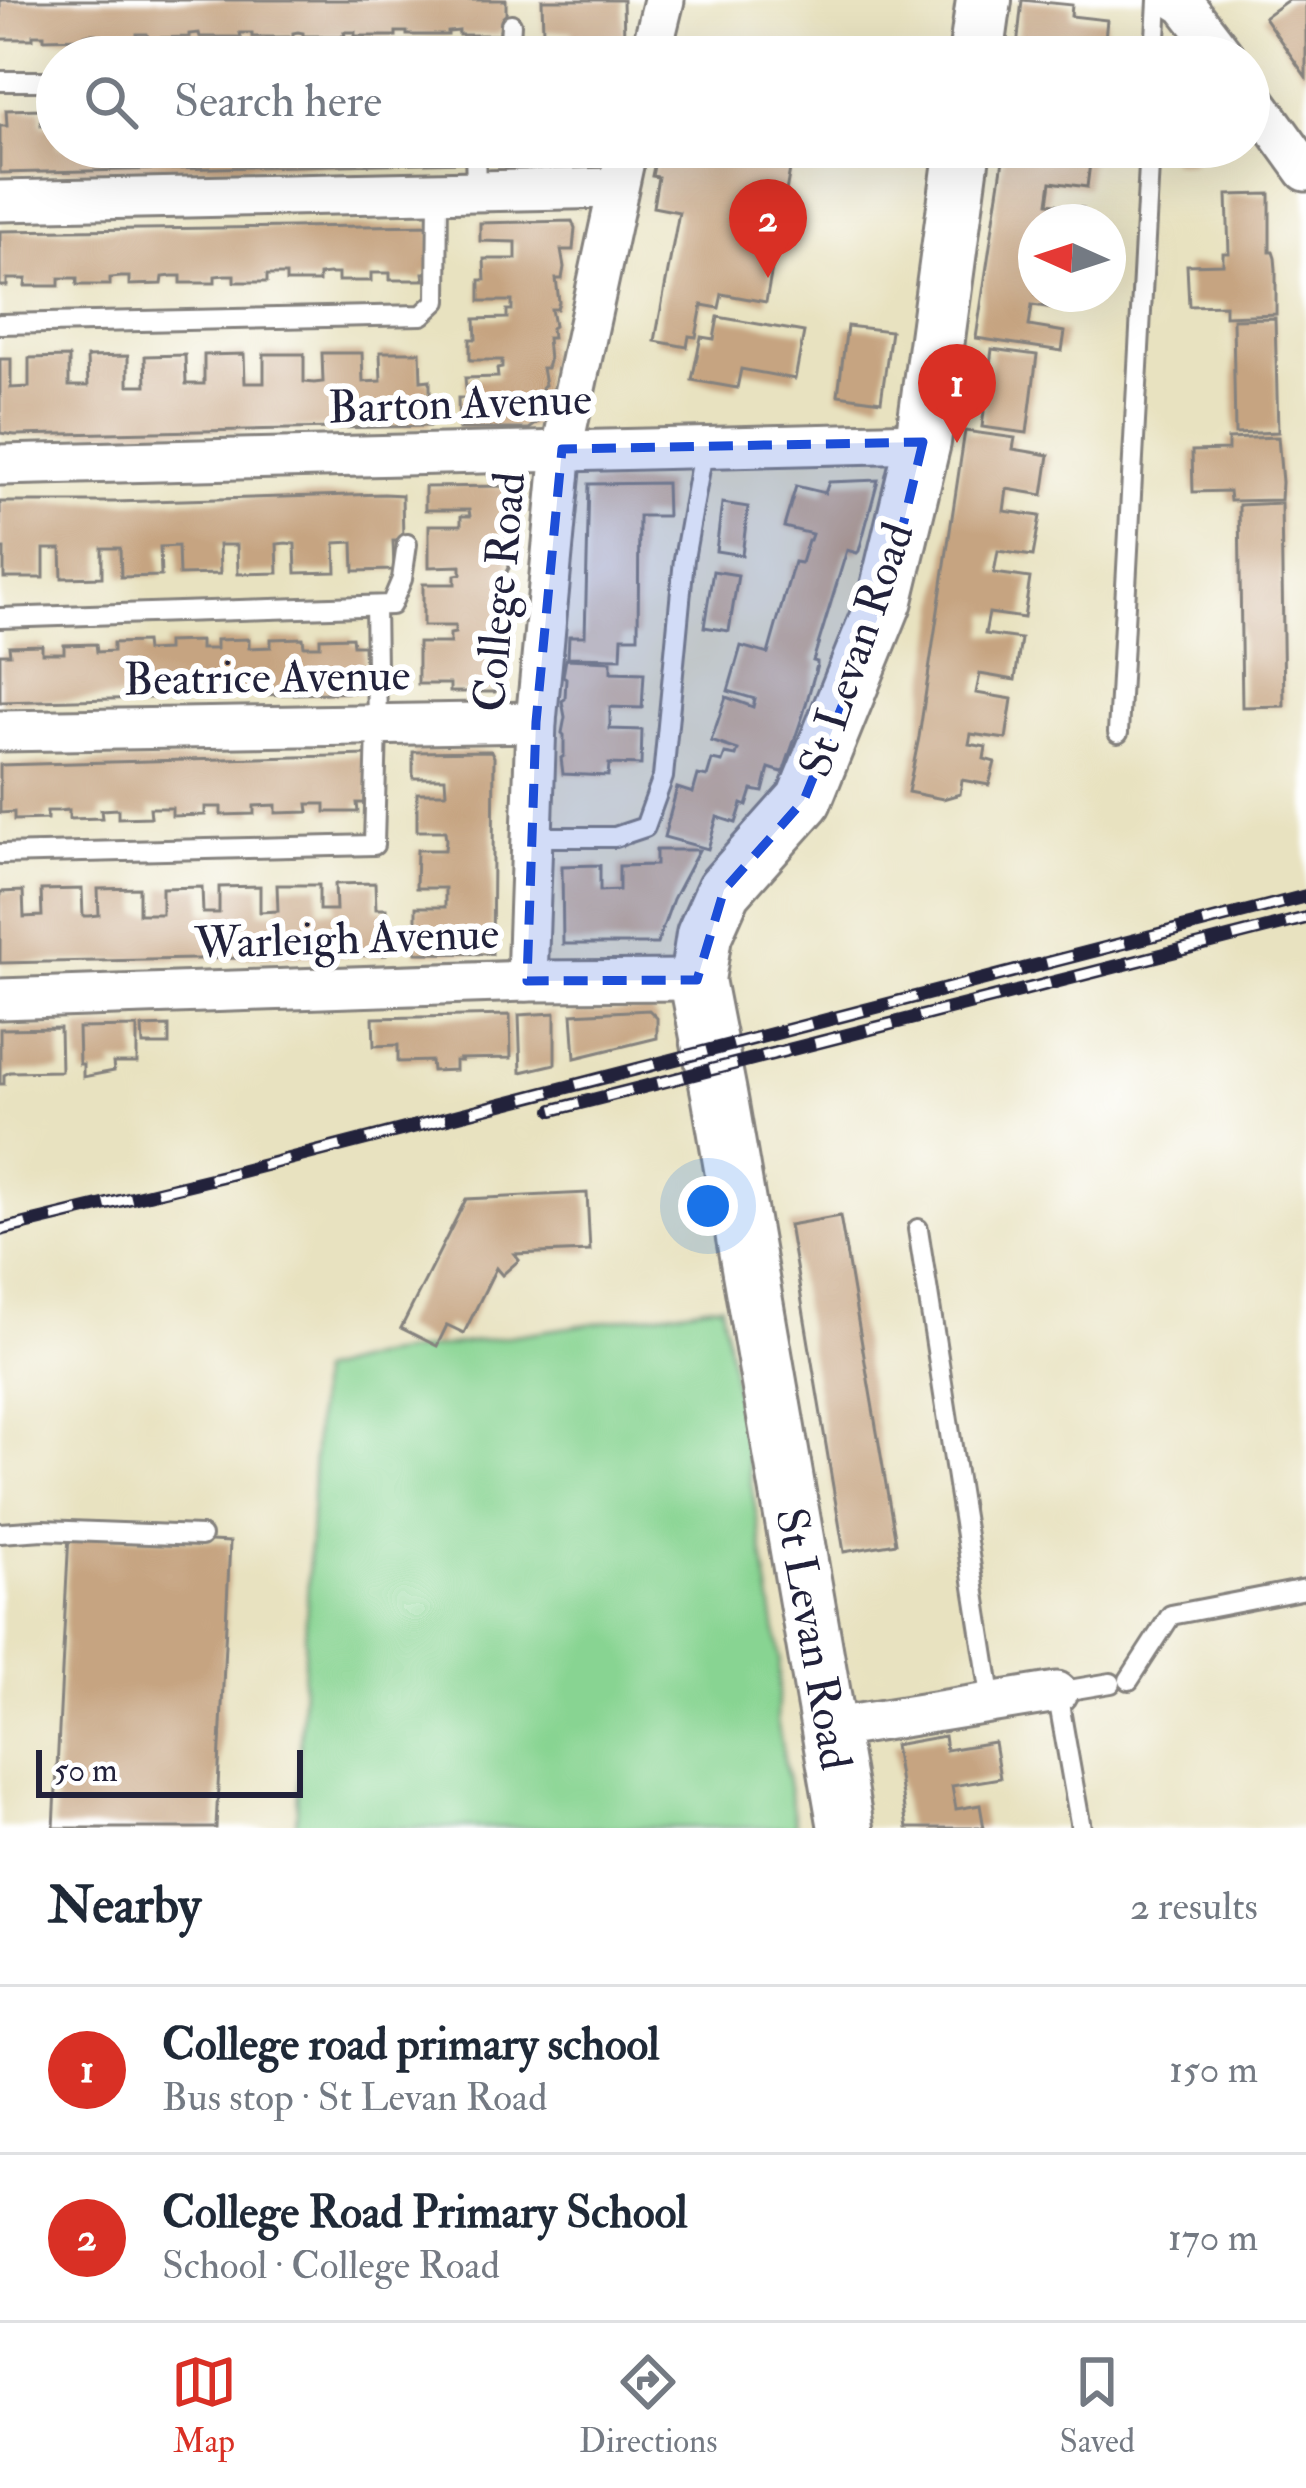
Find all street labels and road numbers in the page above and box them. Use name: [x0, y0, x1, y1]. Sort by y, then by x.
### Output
street label: Barton Avenue: [327, 371, 593, 437]
street label: College Road: [462, 470, 538, 714]
street label: St Levan Road: [787, 516, 927, 784]
street label: Beatrice Avenue: [123, 648, 411, 708]
street label: Warleigh Avenue: [193, 906, 500, 972]
street label: St Levan Road: [762, 1504, 864, 1774]

